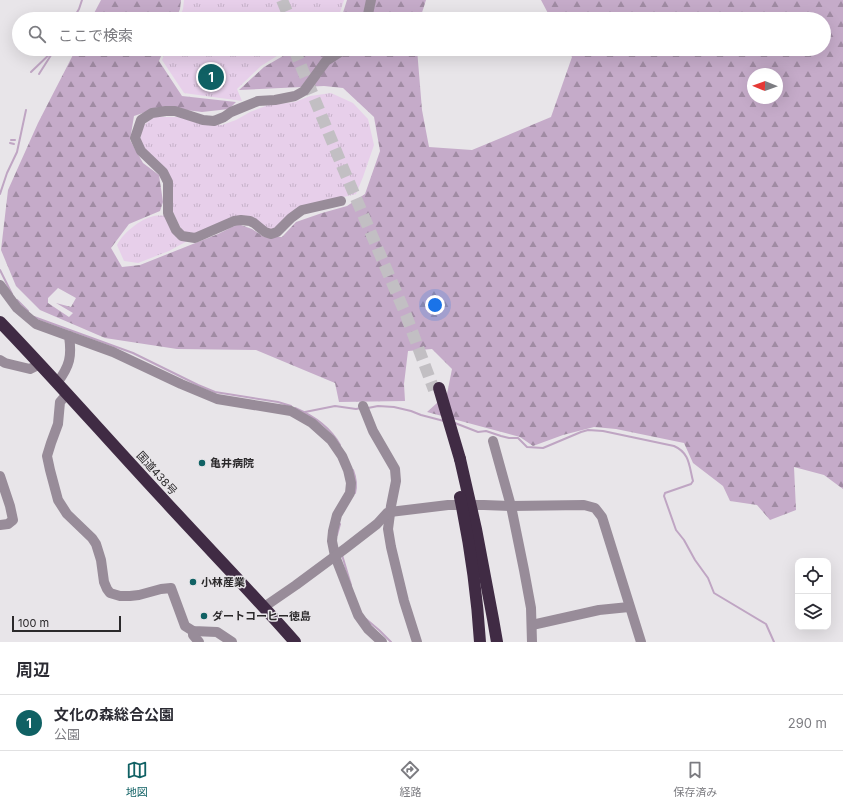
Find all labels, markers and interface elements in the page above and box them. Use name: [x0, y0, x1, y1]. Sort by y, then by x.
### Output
search box: [12, 12, 831, 56]
icon: search: [26, 23, 48, 45]
text: ここで検索: [58, 26, 133, 45]
pin: 1: [198, 62, 224, 92]
north arrow: [747, 68, 783, 104]
your location: [425, 295, 445, 315]
street label: 国道438号: [134, 448, 180, 498]
place label: 亀井病院: [210, 456, 254, 470]
marker: 亀井病院: [197, 458, 207, 468]
map controls: [795, 558, 831, 630]
button: locate: [795, 558, 831, 594]
place label: 小林産業: [201, 575, 245, 589]
marker: 小林産業: [188, 577, 198, 587]
button: layers: [795, 594, 831, 630]
place label: ダートコーヒー徳島: [212, 609, 311, 623]
marker: ダートコーヒー徳島: [199, 611, 209, 621]
scale bar: [12, 614, 121, 633]
text: 100 m: [18, 616, 49, 630]
text: 周辺: [16, 660, 50, 680]
text: 文化の森総合公園: [54, 705, 174, 724]
text: 1: [26, 715, 32, 731]
text: 290 m: [788, 715, 827, 731]
text: 公園: [54, 726, 80, 742]
tab: 地図: [126, 759, 148, 799]
tab: 経路: [399, 759, 421, 799]
tab: 保存済み: [673, 759, 717, 799]

